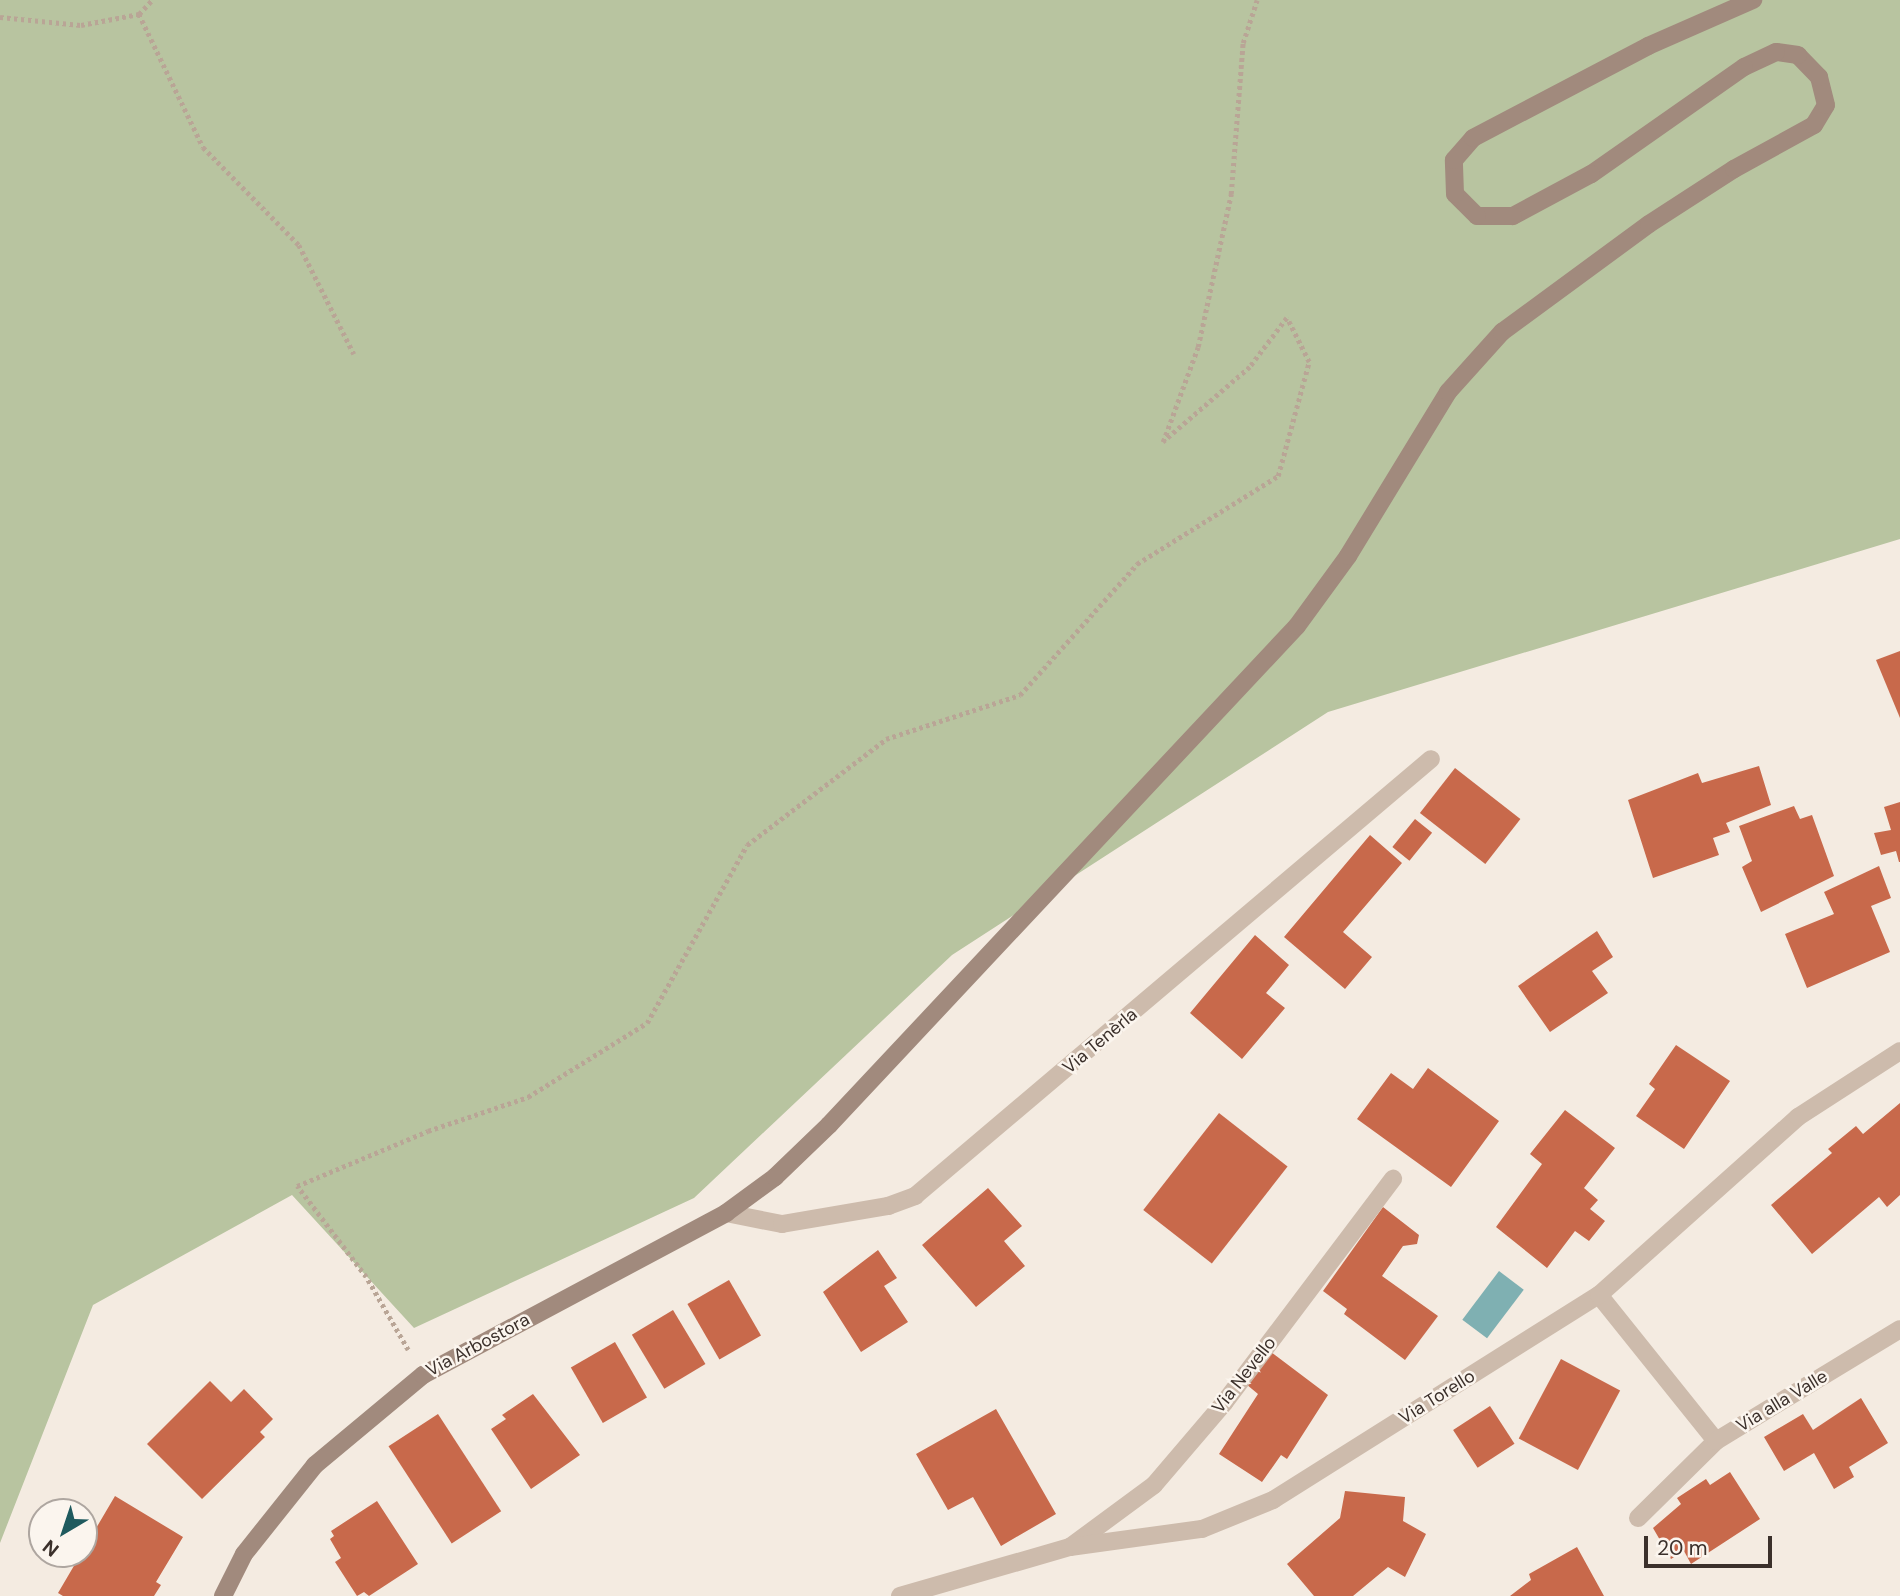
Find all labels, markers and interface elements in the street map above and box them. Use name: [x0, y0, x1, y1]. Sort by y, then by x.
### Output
street label: Via Tenèrla: [1058, 1004, 1142, 1078]
street label: Via Arbostora: [423, 1309, 533, 1381]
street label: Via Nevello: [1207, 1332, 1281, 1418]
street label: Via Torello: [1395, 1365, 1479, 1429]
street label: Via alla Valle: [1733, 1365, 1831, 1437]
north arrow: [28, 1498, 98, 1568]
scale bar: [1648, 1522, 1776, 1566]
text: N: [37, 1534, 64, 1562]
text: 20 m: [1657, 1534, 1708, 1562]

